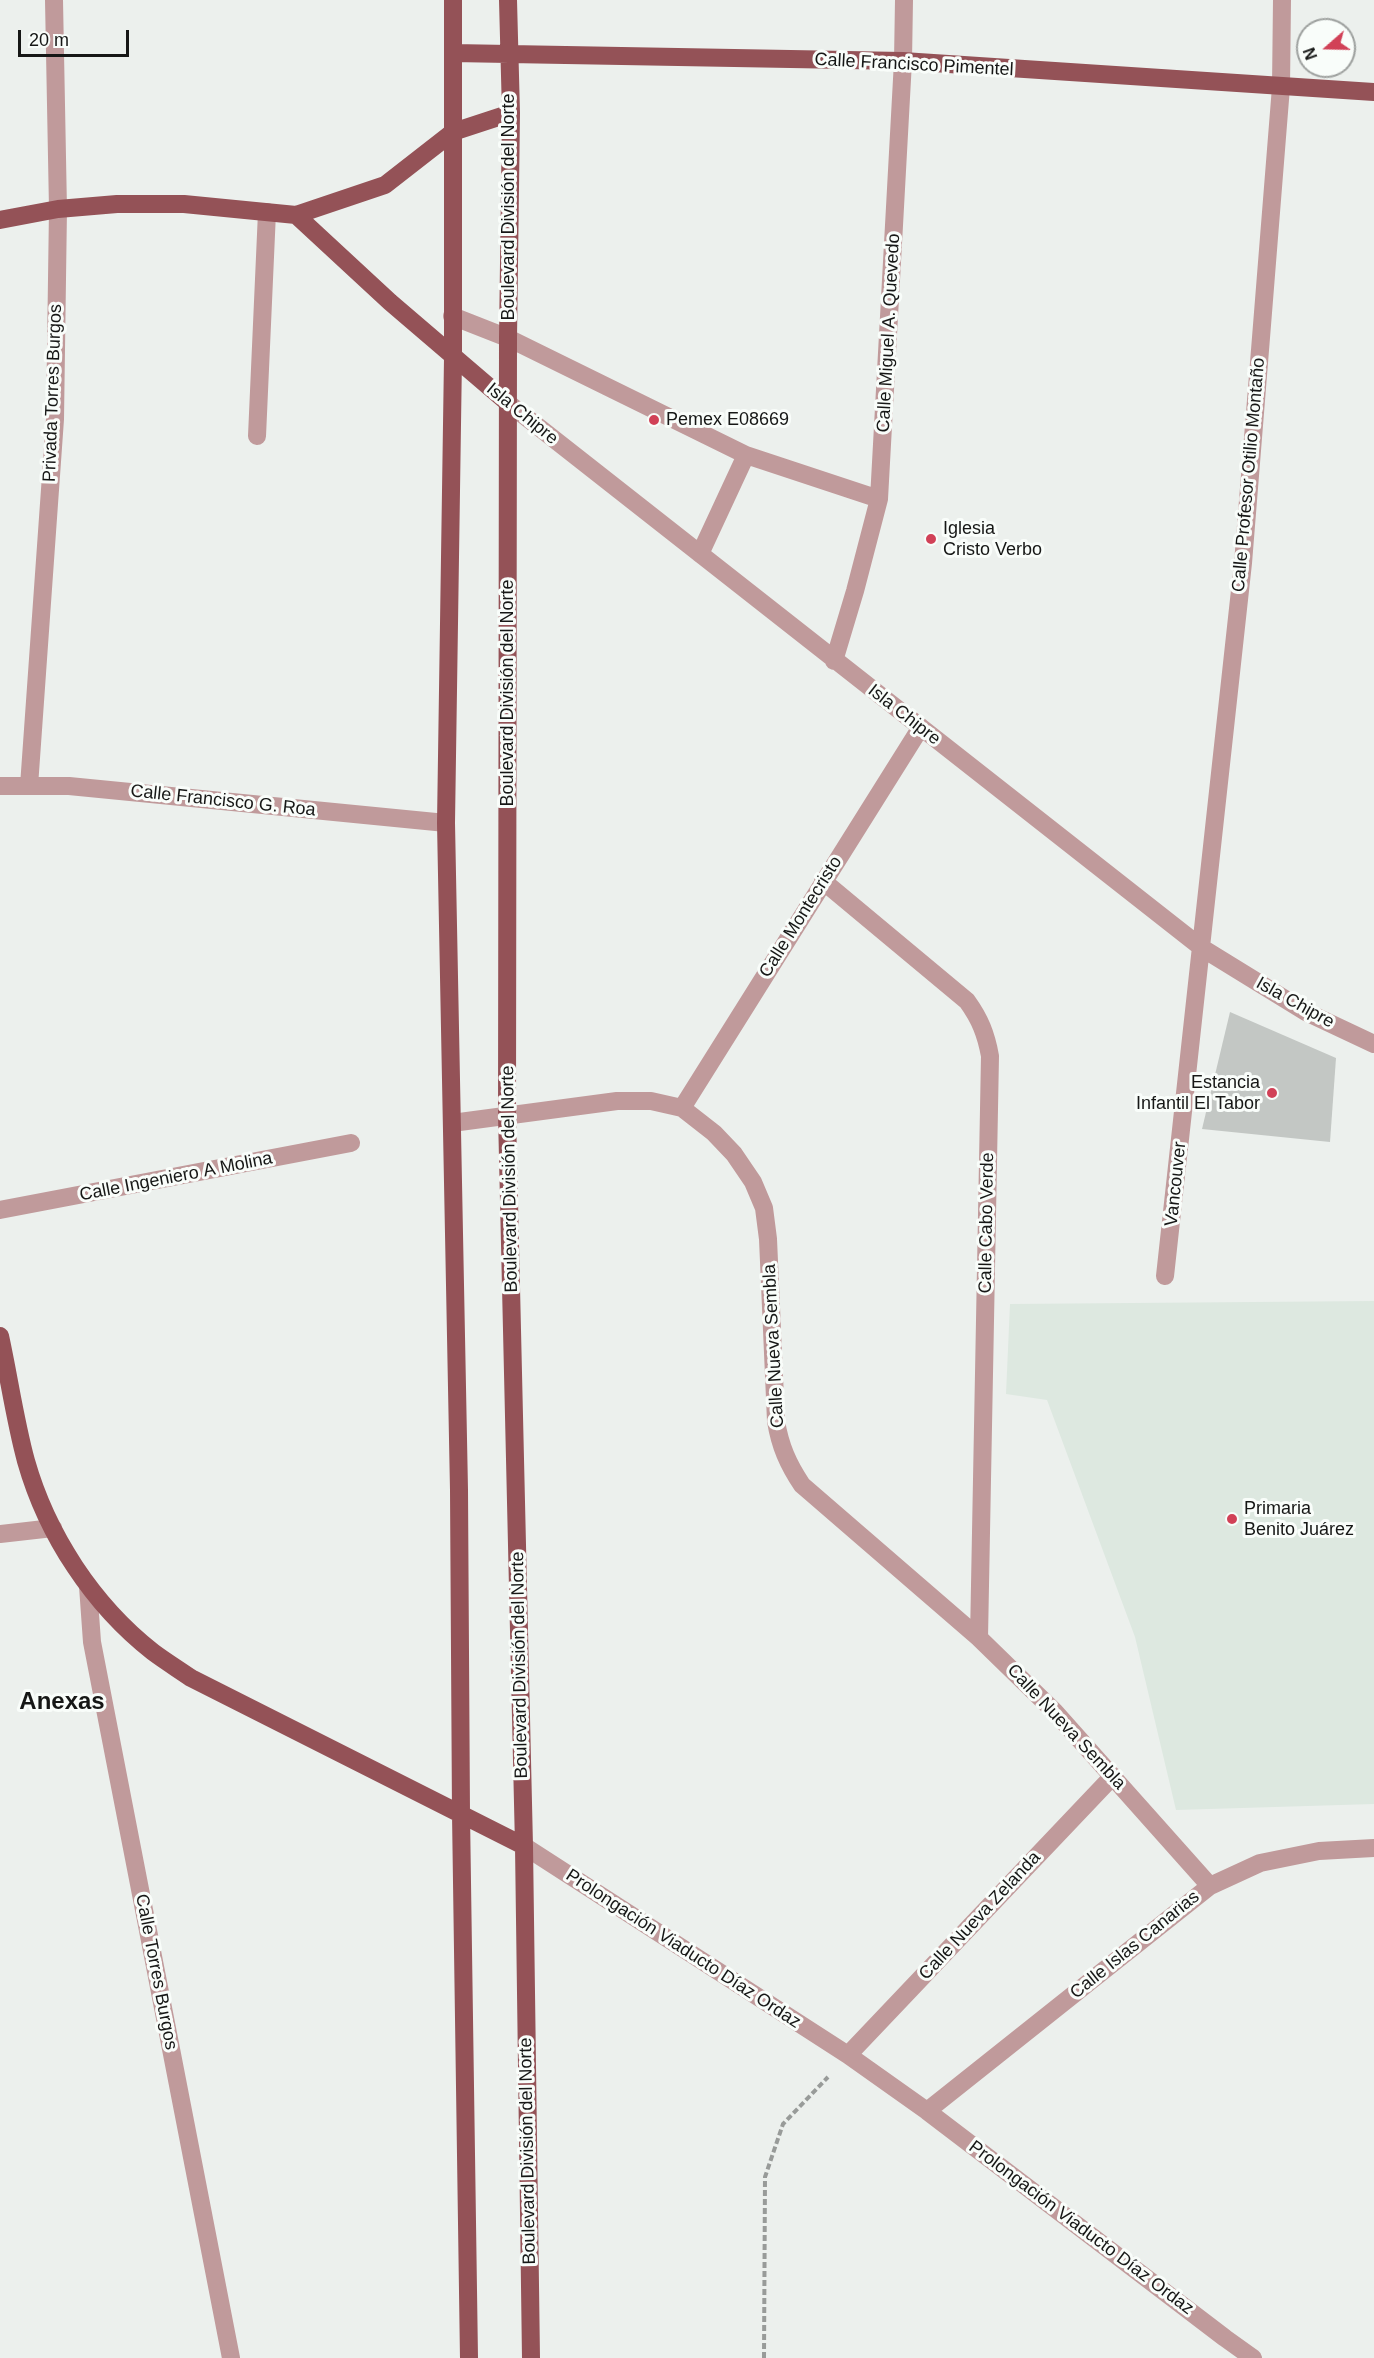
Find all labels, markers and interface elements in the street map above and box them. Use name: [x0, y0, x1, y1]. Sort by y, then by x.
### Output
scale bar: [21, 18, 132, 56]
north arrow: [1296, 18, 1356, 78]
text: 20 m: [29, 30, 69, 50]
text: N: [1301, 45, 1320, 62]
street label: Calle Francisco Pimentel: [814, 49, 1014, 81]
street label: Boulevard División del Norte: [498, 93, 520, 321]
street label: Calle Miguel A. Quevedo: [873, 233, 905, 433]
street label: Privada Torres Burgos: [39, 304, 67, 482]
street label: Calle Profesor Otilio Montaño: [1228, 357, 1270, 593]
street label: Isla Chipre: [482, 379, 562, 449]
place label: Pemex E08669: [666, 409, 789, 431]
marker: Pemex E08669: [647, 413, 661, 427]
place label: Iglesia Cristo Verbo: [943, 518, 1042, 560]
marker: Iglesia Cristo Verbo: [924, 532, 938, 546]
street label: Boulevard División del Norte: [497, 579, 519, 807]
street label: Isla Chipre: [863, 680, 945, 750]
street label: Calle Francisco G. Roa: [129, 781, 317, 821]
street label: Calle Montecristo: [755, 852, 847, 982]
street label: Isla Chipre: [1252, 973, 1338, 1033]
street label: Boulevard División del Norte: [497, 1065, 523, 1293]
place label: Estancia Infantil El Tabor: [1136, 1072, 1260, 1114]
marker: Estancia Infantil El Tabor: [1265, 1086, 1279, 1100]
street label: Vancouver: [1161, 1141, 1191, 1227]
street label: Calle Ingeniero A Molina: [78, 1148, 274, 1206]
street label: Calle Cabo Verde: [975, 1152, 999, 1294]
street label: Calle Nueva Sembla: [759, 1264, 789, 1428]
place label: Primaria Benito Juárez: [1244, 1498, 1354, 1540]
marker: Primaria Benito Juárez: [1225, 1512, 1239, 1526]
street label: Boulevard División del Norte: [507, 1551, 533, 1779]
street label: Calle Nueva Sembla: [1002, 1660, 1130, 1794]
district label: Anexas: [19, 1688, 105, 1716]
street label: Calle Nueva Zelanda: [915, 1847, 1045, 1985]
street label: Prolongación Viaducto Díaz Ordaz: [561, 1865, 805, 2033]
street label: Calle Islas Canarias: [1066, 1886, 1204, 2004]
street label: Calle Torres Burgos: [130, 1892, 182, 2052]
street label: Boulevard División del Norte: [515, 2037, 541, 2265]
street label: Prolongación Viaducto Díaz Ordaz: [964, 2136, 1198, 2320]

